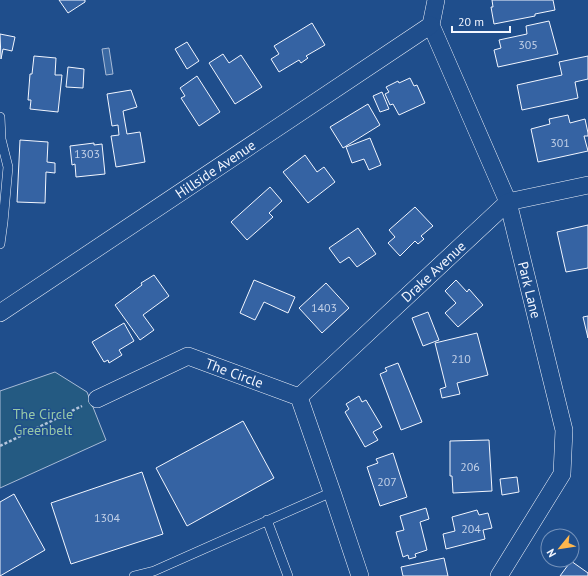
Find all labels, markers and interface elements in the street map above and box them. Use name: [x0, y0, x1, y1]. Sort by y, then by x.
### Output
scale bar: [452, 8, 510, 34]
text: 20 m: [458, 14, 484, 29]
house number: 305: [518, 37, 538, 52]
house number: 301: [550, 135, 570, 150]
street label: Hillside Avenue: [172, 136, 259, 202]
house number: 1303: [74, 146, 100, 161]
street label: Drake Avenue: [398, 237, 470, 306]
street label: Park Lane: [514, 260, 545, 320]
house number: 1403: [311, 300, 337, 315]
house number: 210: [451, 351, 471, 366]
street label: The Circle: [203, 354, 266, 392]
park label: The Circle Greenbelt: [13, 405, 73, 439]
house number: 206: [460, 459, 480, 474]
house number: 207: [377, 474, 397, 489]
house number: 1304: [94, 510, 121, 525]
house number: 204: [461, 521, 481, 536]
north arrow: [540, 528, 580, 568]
text: N: [543, 546, 559, 560]

